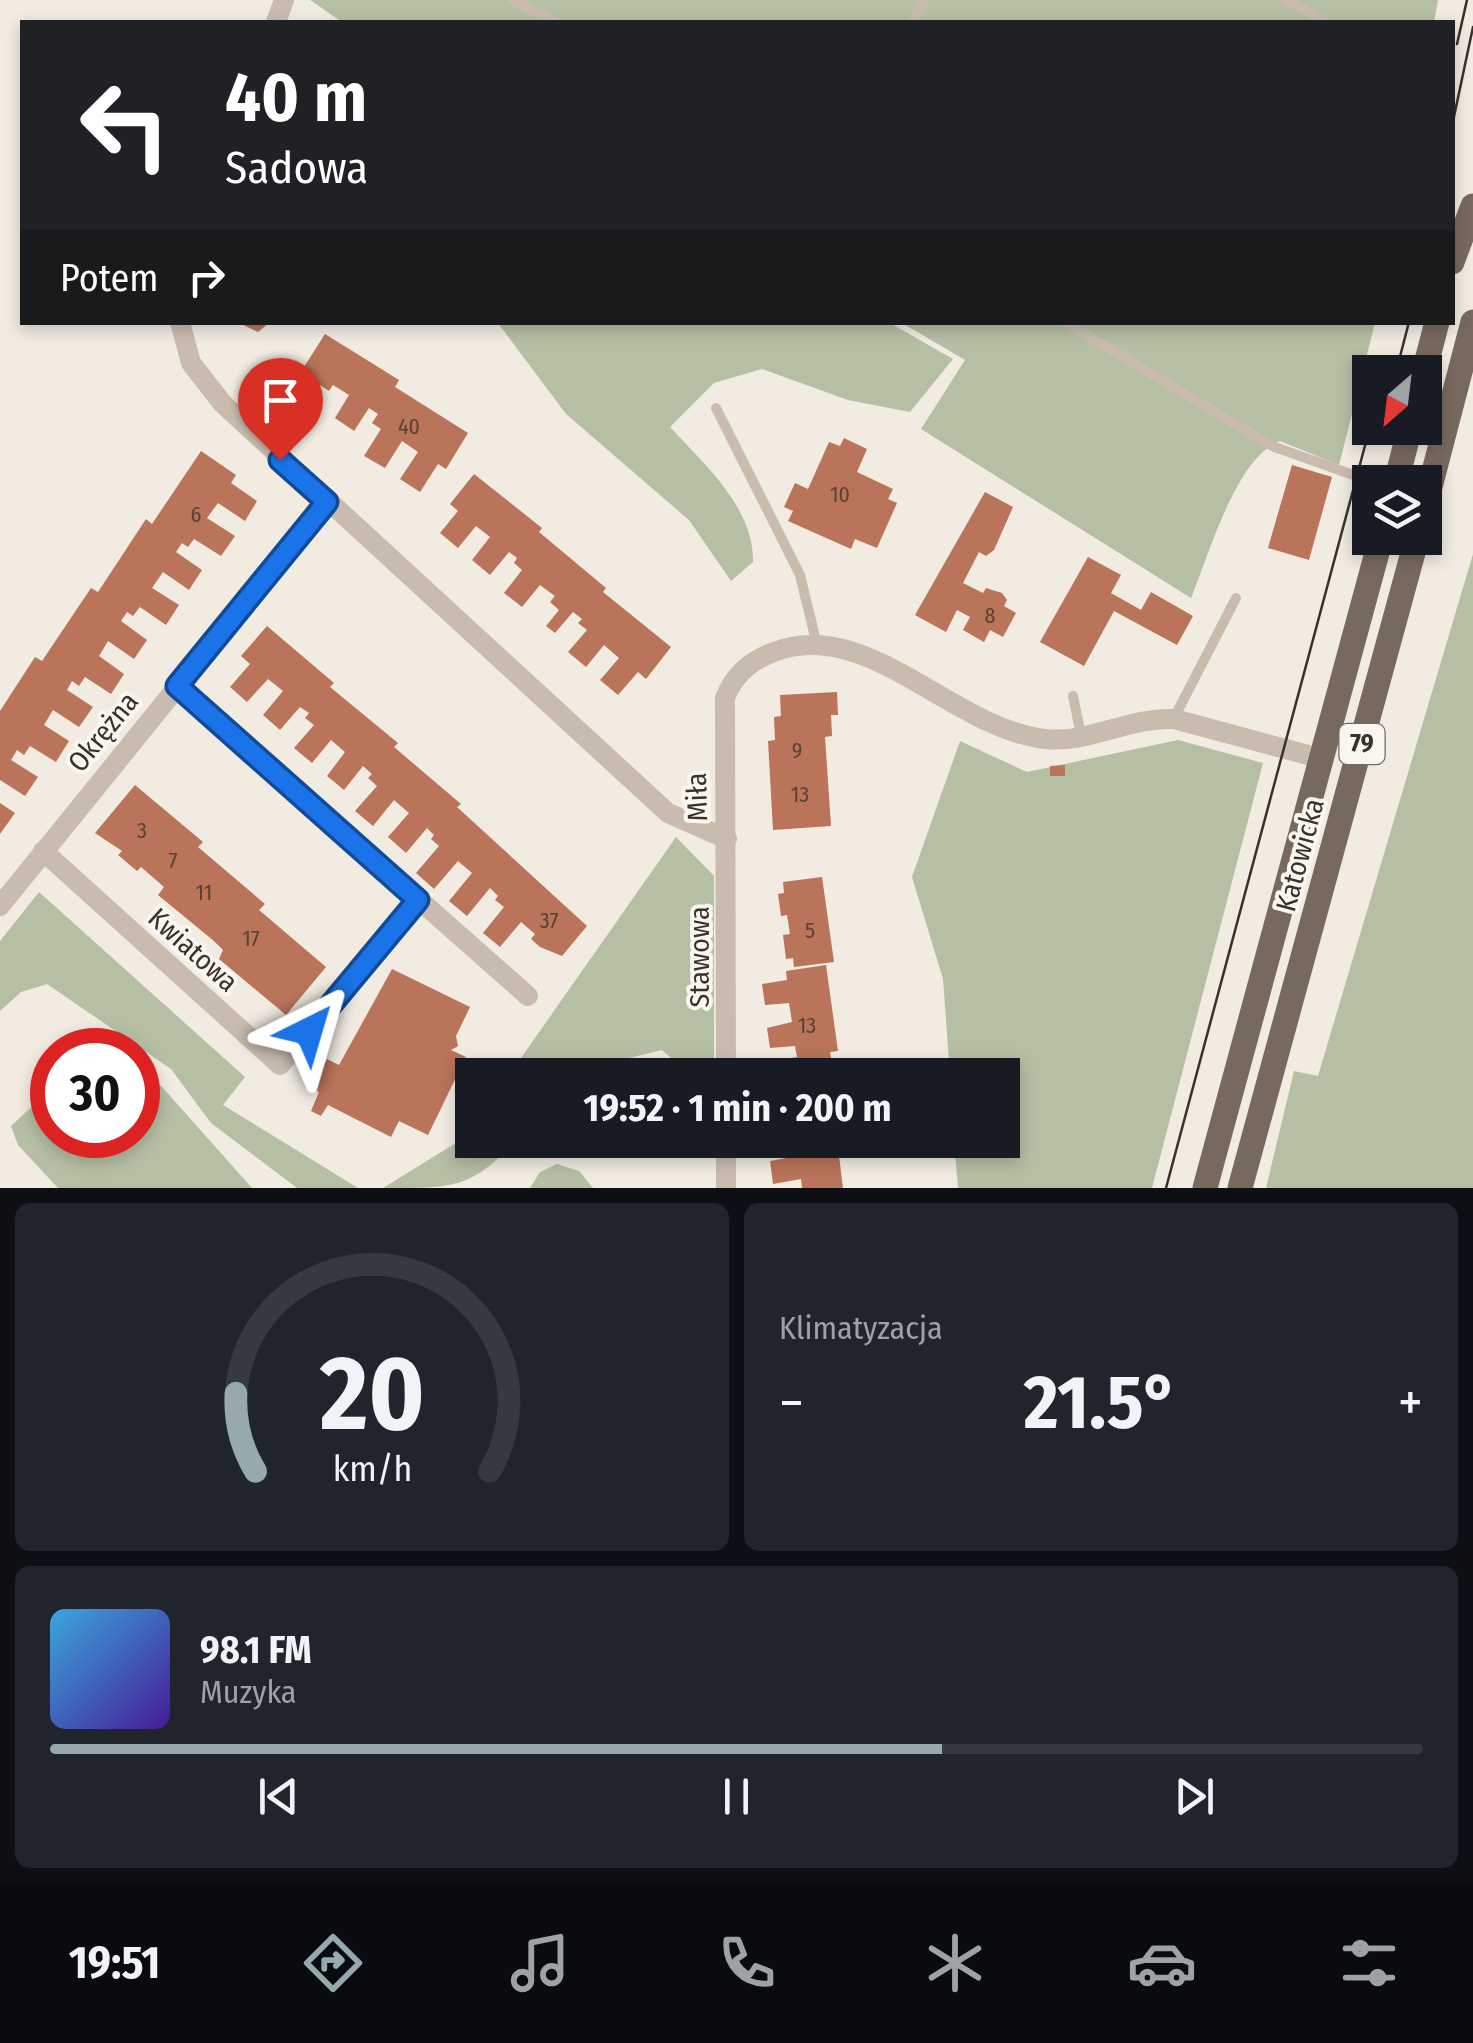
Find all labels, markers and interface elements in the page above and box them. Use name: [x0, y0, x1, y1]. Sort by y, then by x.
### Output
text: 40 m: [225, 56, 367, 140]
icon: left: [60, 60, 190, 190]
text: Sadowa: [225, 141, 368, 195]
icon: right: [179, 250, 234, 305]
text: Potem: [60, 255, 159, 301]
north arrow: [1352, 355, 1442, 445]
map controls: [1352, 355, 1442, 555]
pin: [238, 358, 323, 461]
icon: arrive: [253, 373, 308, 428]
house number: 40: [398, 413, 420, 440]
button: layers: [1352, 465, 1442, 555]
house number: 10: [830, 481, 850, 508]
house number: 6: [191, 501, 202, 528]
house number: 8: [984, 602, 996, 629]
street label: Okrężna: [61, 686, 145, 778]
road number: 79: [1340, 724, 1384, 764]
house number: 9: [792, 737, 802, 764]
street label: Miła: [680, 772, 714, 822]
house number: 13: [791, 781, 809, 808]
street label: Katowicka: [1269, 795, 1331, 915]
house number: 3: [137, 817, 147, 844]
house number: 7: [169, 847, 178, 874]
house number: 11: [196, 879, 212, 906]
street label: Kwiatowa: [141, 901, 245, 999]
street label: Stawowa: [683, 906, 716, 1008]
house number: 37: [540, 907, 558, 934]
house number: 5: [805, 917, 815, 944]
house number: 17: [242, 925, 260, 952]
position arrow: [257, 979, 361, 1083]
house number: 13: [798, 1012, 816, 1039]
speed limit sign: 30: [30, 1028, 160, 1158]
text: 19:52 · 1 min · 200 m: [583, 1085, 892, 1131]
text: Klimatyzacja: [779, 1309, 943, 1347]
text: 20: [319, 1332, 424, 1457]
text: 21.5°: [1024, 1358, 1178, 1448]
text: −: [779, 1370, 804, 1436]
text: +: [1398, 1370, 1423, 1436]
text: km/h: [332, 1448, 412, 1490]
text: 98.1 FM: [200, 1627, 312, 1673]
text: Muzyka: [200, 1673, 297, 1711]
icon: previous: [251, 1769, 306, 1824]
icon: pause: [709, 1769, 764, 1824]
icon: next: [1167, 1769, 1222, 1824]
icon: directions: [298, 1928, 368, 1998]
icon: music: [505, 1928, 575, 1998]
icon: phone: [712, 1928, 782, 1998]
icon: climate: [920, 1928, 990, 1998]
icon: car: [1127, 1928, 1197, 1998]
icon: filters: [1334, 1928, 1404, 1998]
text: 19:51: [69, 1936, 160, 1990]

